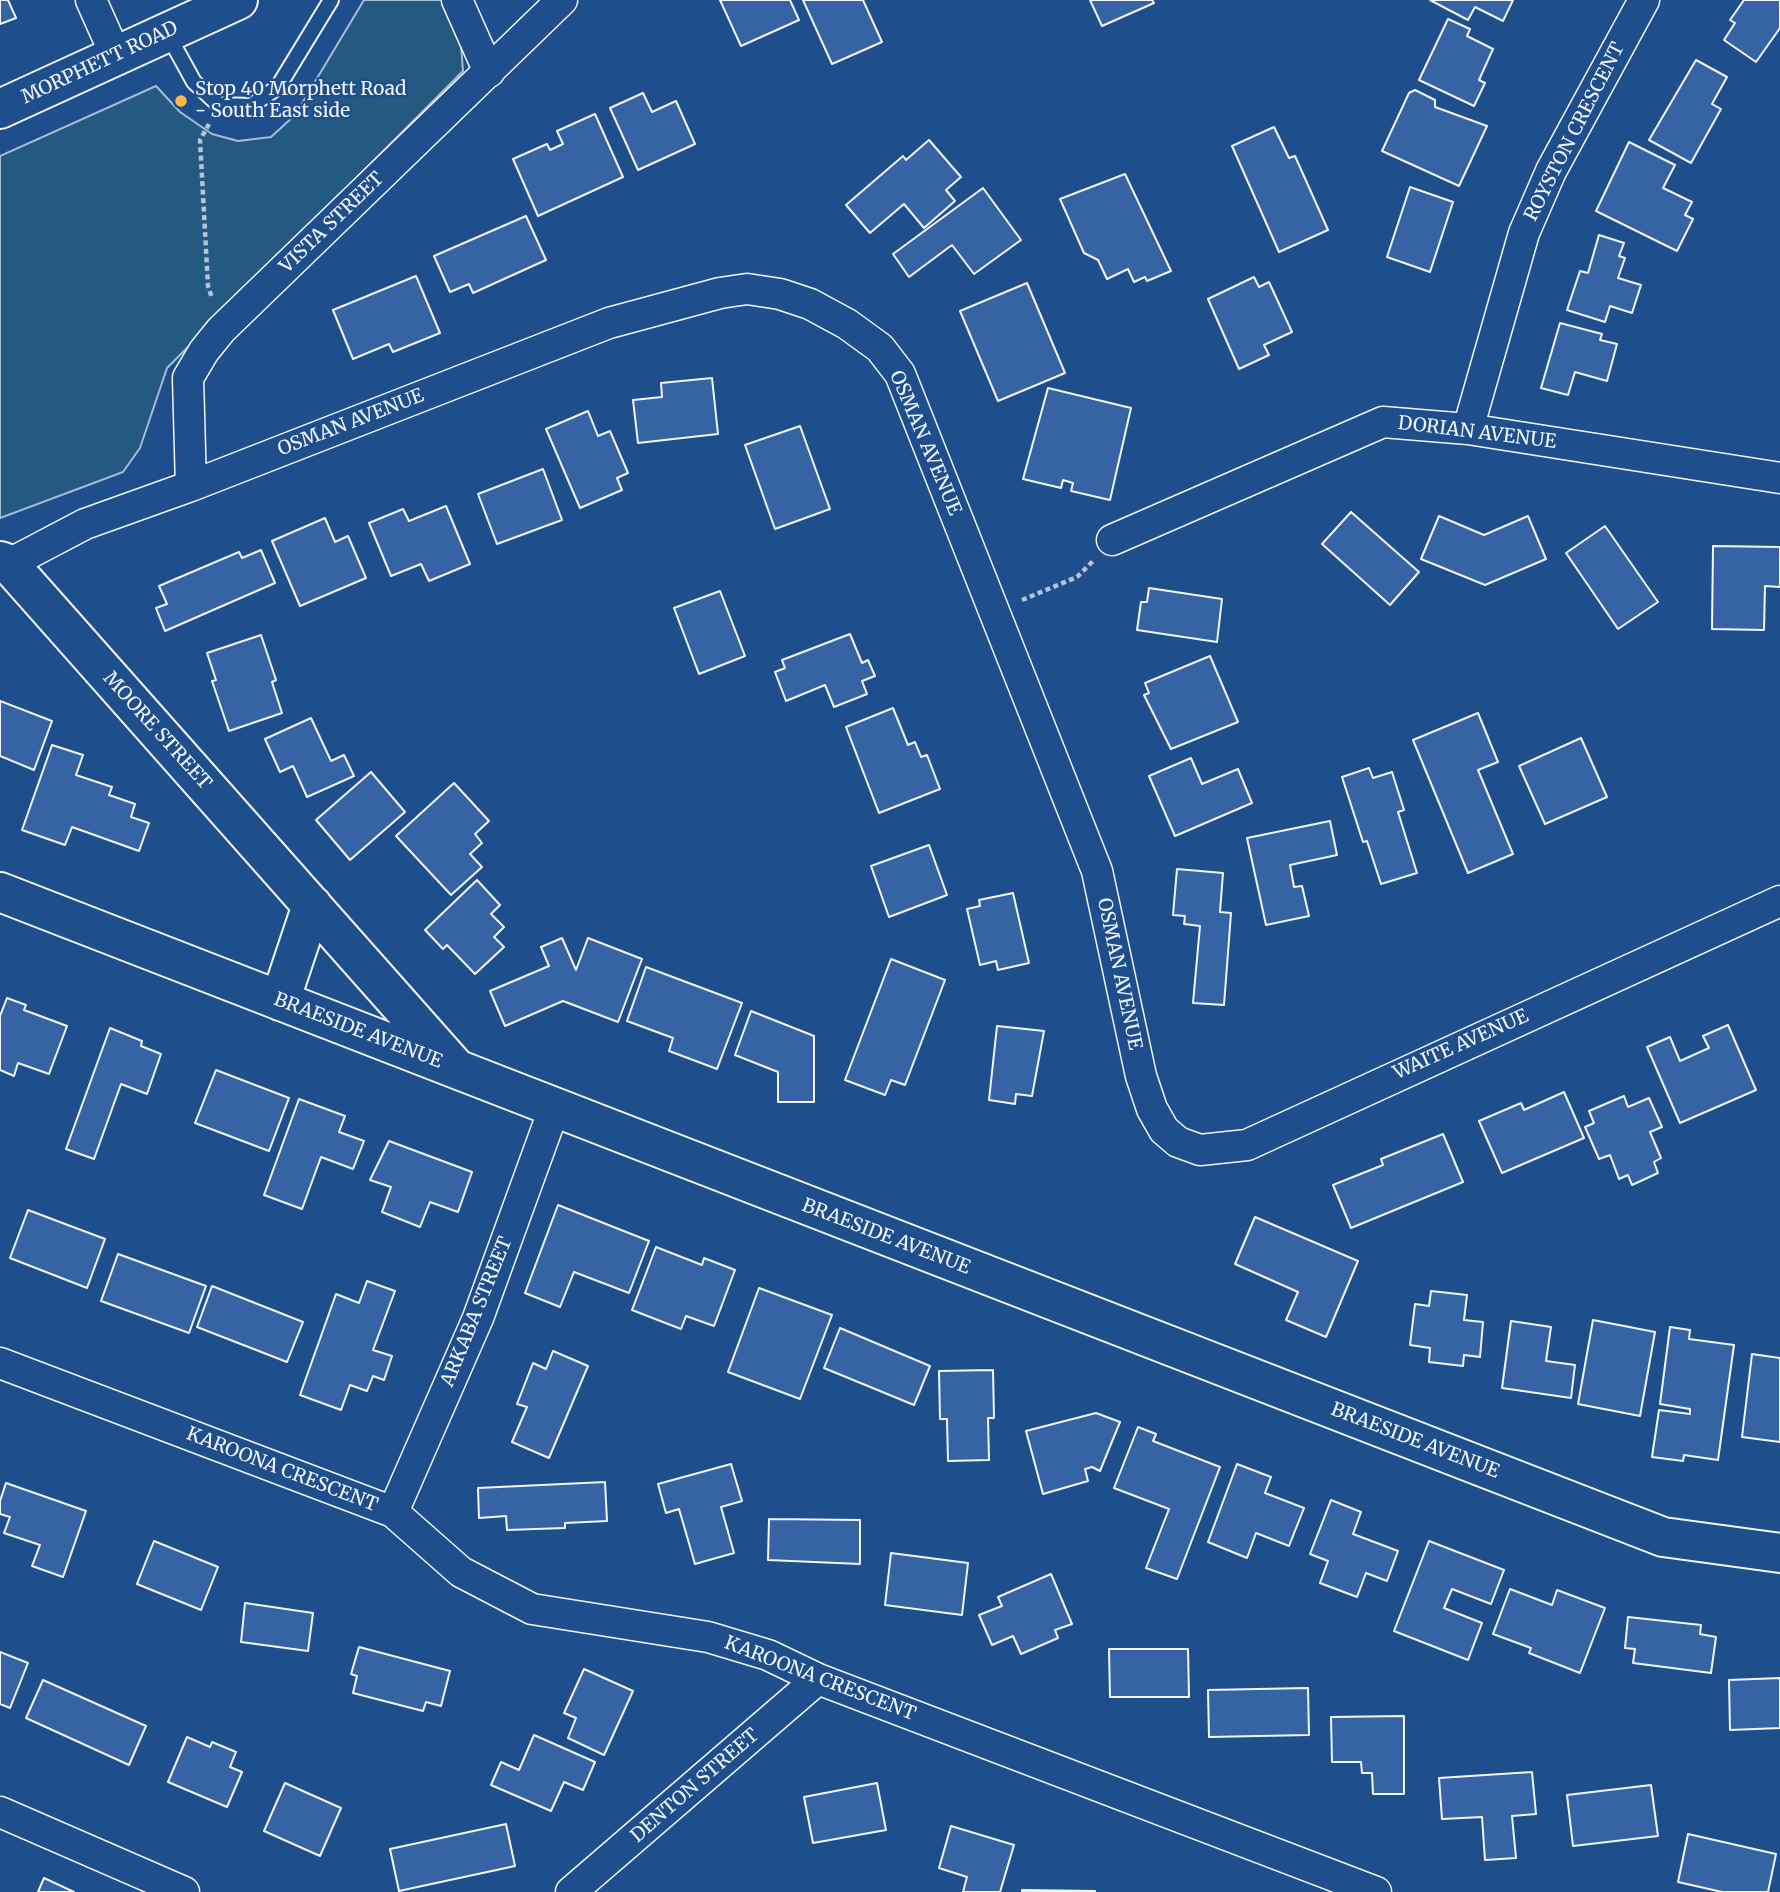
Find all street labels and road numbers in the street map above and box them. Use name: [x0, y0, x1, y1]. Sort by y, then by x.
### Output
street label: MORPHETT ROAD: [18, 17, 182, 109]
street label: ROYSTON CRESCENT: [1520, 39, 1630, 225]
street label: VISTA STREET: [275, 168, 389, 278]
street label: OSMAN AVENUE: [884, 367, 966, 519]
street label: OSMAN AVENUE: [275, 385, 427, 461]
street label: DORIAN AVENUE: [1397, 412, 1557, 454]
street label: MOORE STREET: [98, 667, 216, 795]
street label: OSMAN AVENUE: [1092, 896, 1146, 1052]
street label: BRAESIDE AVENUE: [271, 988, 445, 1074]
street label: WAITE AVENUE: [1390, 1005, 1532, 1085]
street label: BRAESIDE AVENUE: [799, 1194, 973, 1280]
street label: ARKABA STREET: [437, 1234, 517, 1390]
street label: BRAESIDE AVENUE: [1328, 1398, 1502, 1484]
street label: KAROONA CRESCENT: [183, 1423, 381, 1517]
street label: KAROONA CRESCENT: [721, 1632, 919, 1726]
street label: DENTON STREET: [626, 1724, 764, 1848]

